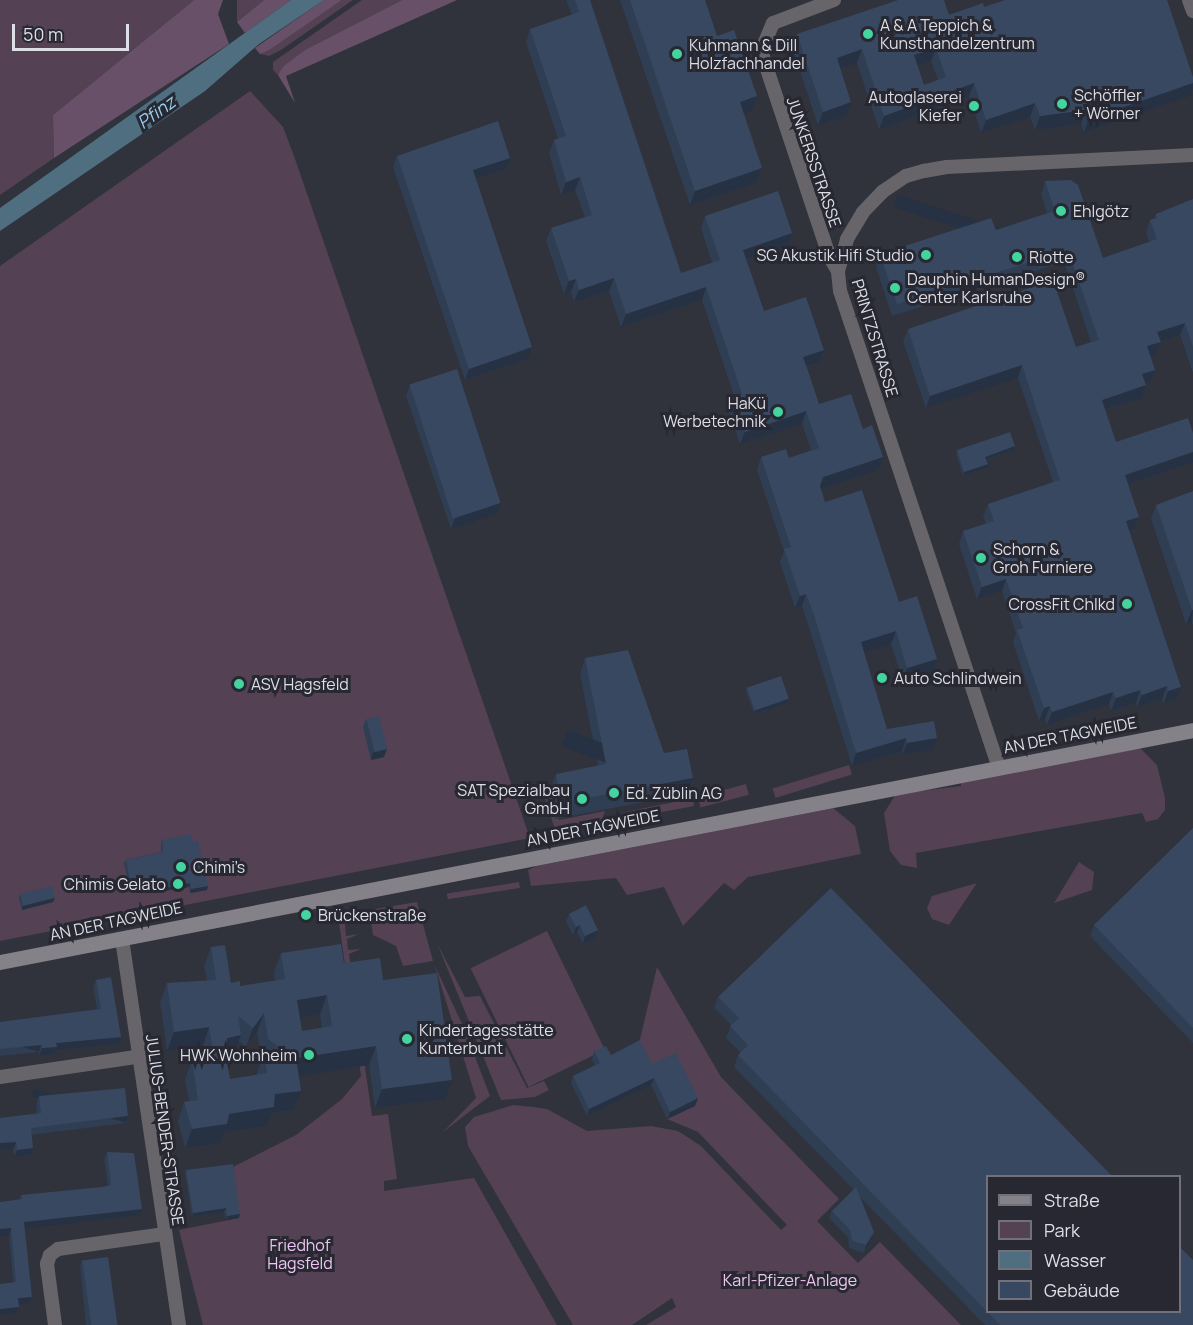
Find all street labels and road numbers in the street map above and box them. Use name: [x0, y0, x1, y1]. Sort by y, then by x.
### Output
street label: JUNKERSSTRASSE: [783, 94, 845, 230]
street label: PRINTZSTRASSE: [848, 277, 902, 399]
street label: AN DER TAGWEIDE: [1002, 713, 1138, 757]
street label: AN DER TAGWEIDE: [525, 806, 661, 850]
street label: AN DER TAGWEIDE: [48, 898, 184, 944]
street label: JULIUS-BENDER-STRASSE: [142, 1033, 188, 1227]

